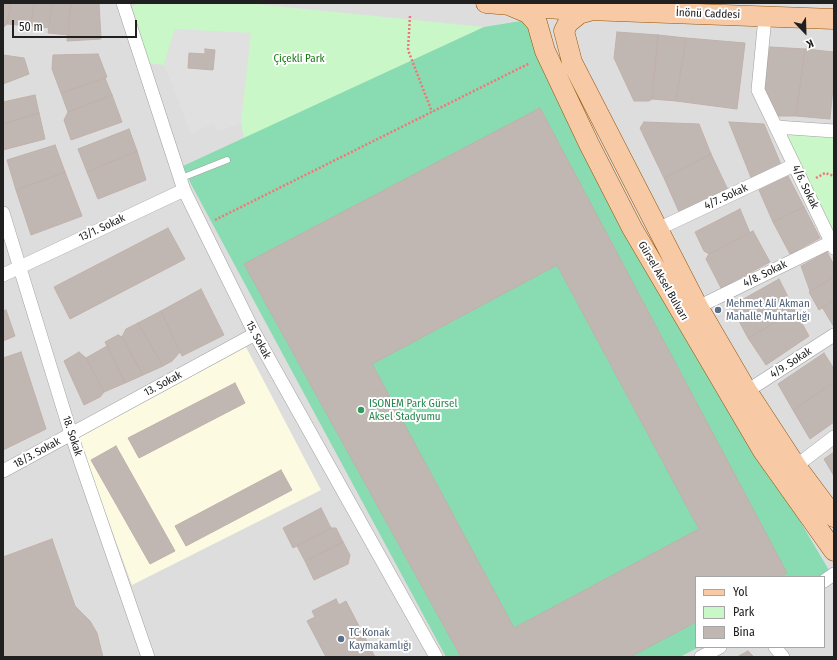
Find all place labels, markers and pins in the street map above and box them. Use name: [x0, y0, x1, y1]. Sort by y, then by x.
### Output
place label: Mehmet Ali Akman Mahalle Muhtarlığı: [726, 297, 810, 323]
marker: Mehmet Ali Akman Mahalle Muhtarlığı: [713, 305, 723, 315]
place label: ISONEM Park Gürsel Aksel Stadyumu: [369, 397, 457, 423]
marker: ISONEM Park Gürsel Aksel Stadyumu: [356, 405, 366, 415]
place label: TC Konak Kaymakamlığı: [349, 626, 411, 652]
marker: TC Konak Kaymakamlığı: [336, 634, 346, 644]

